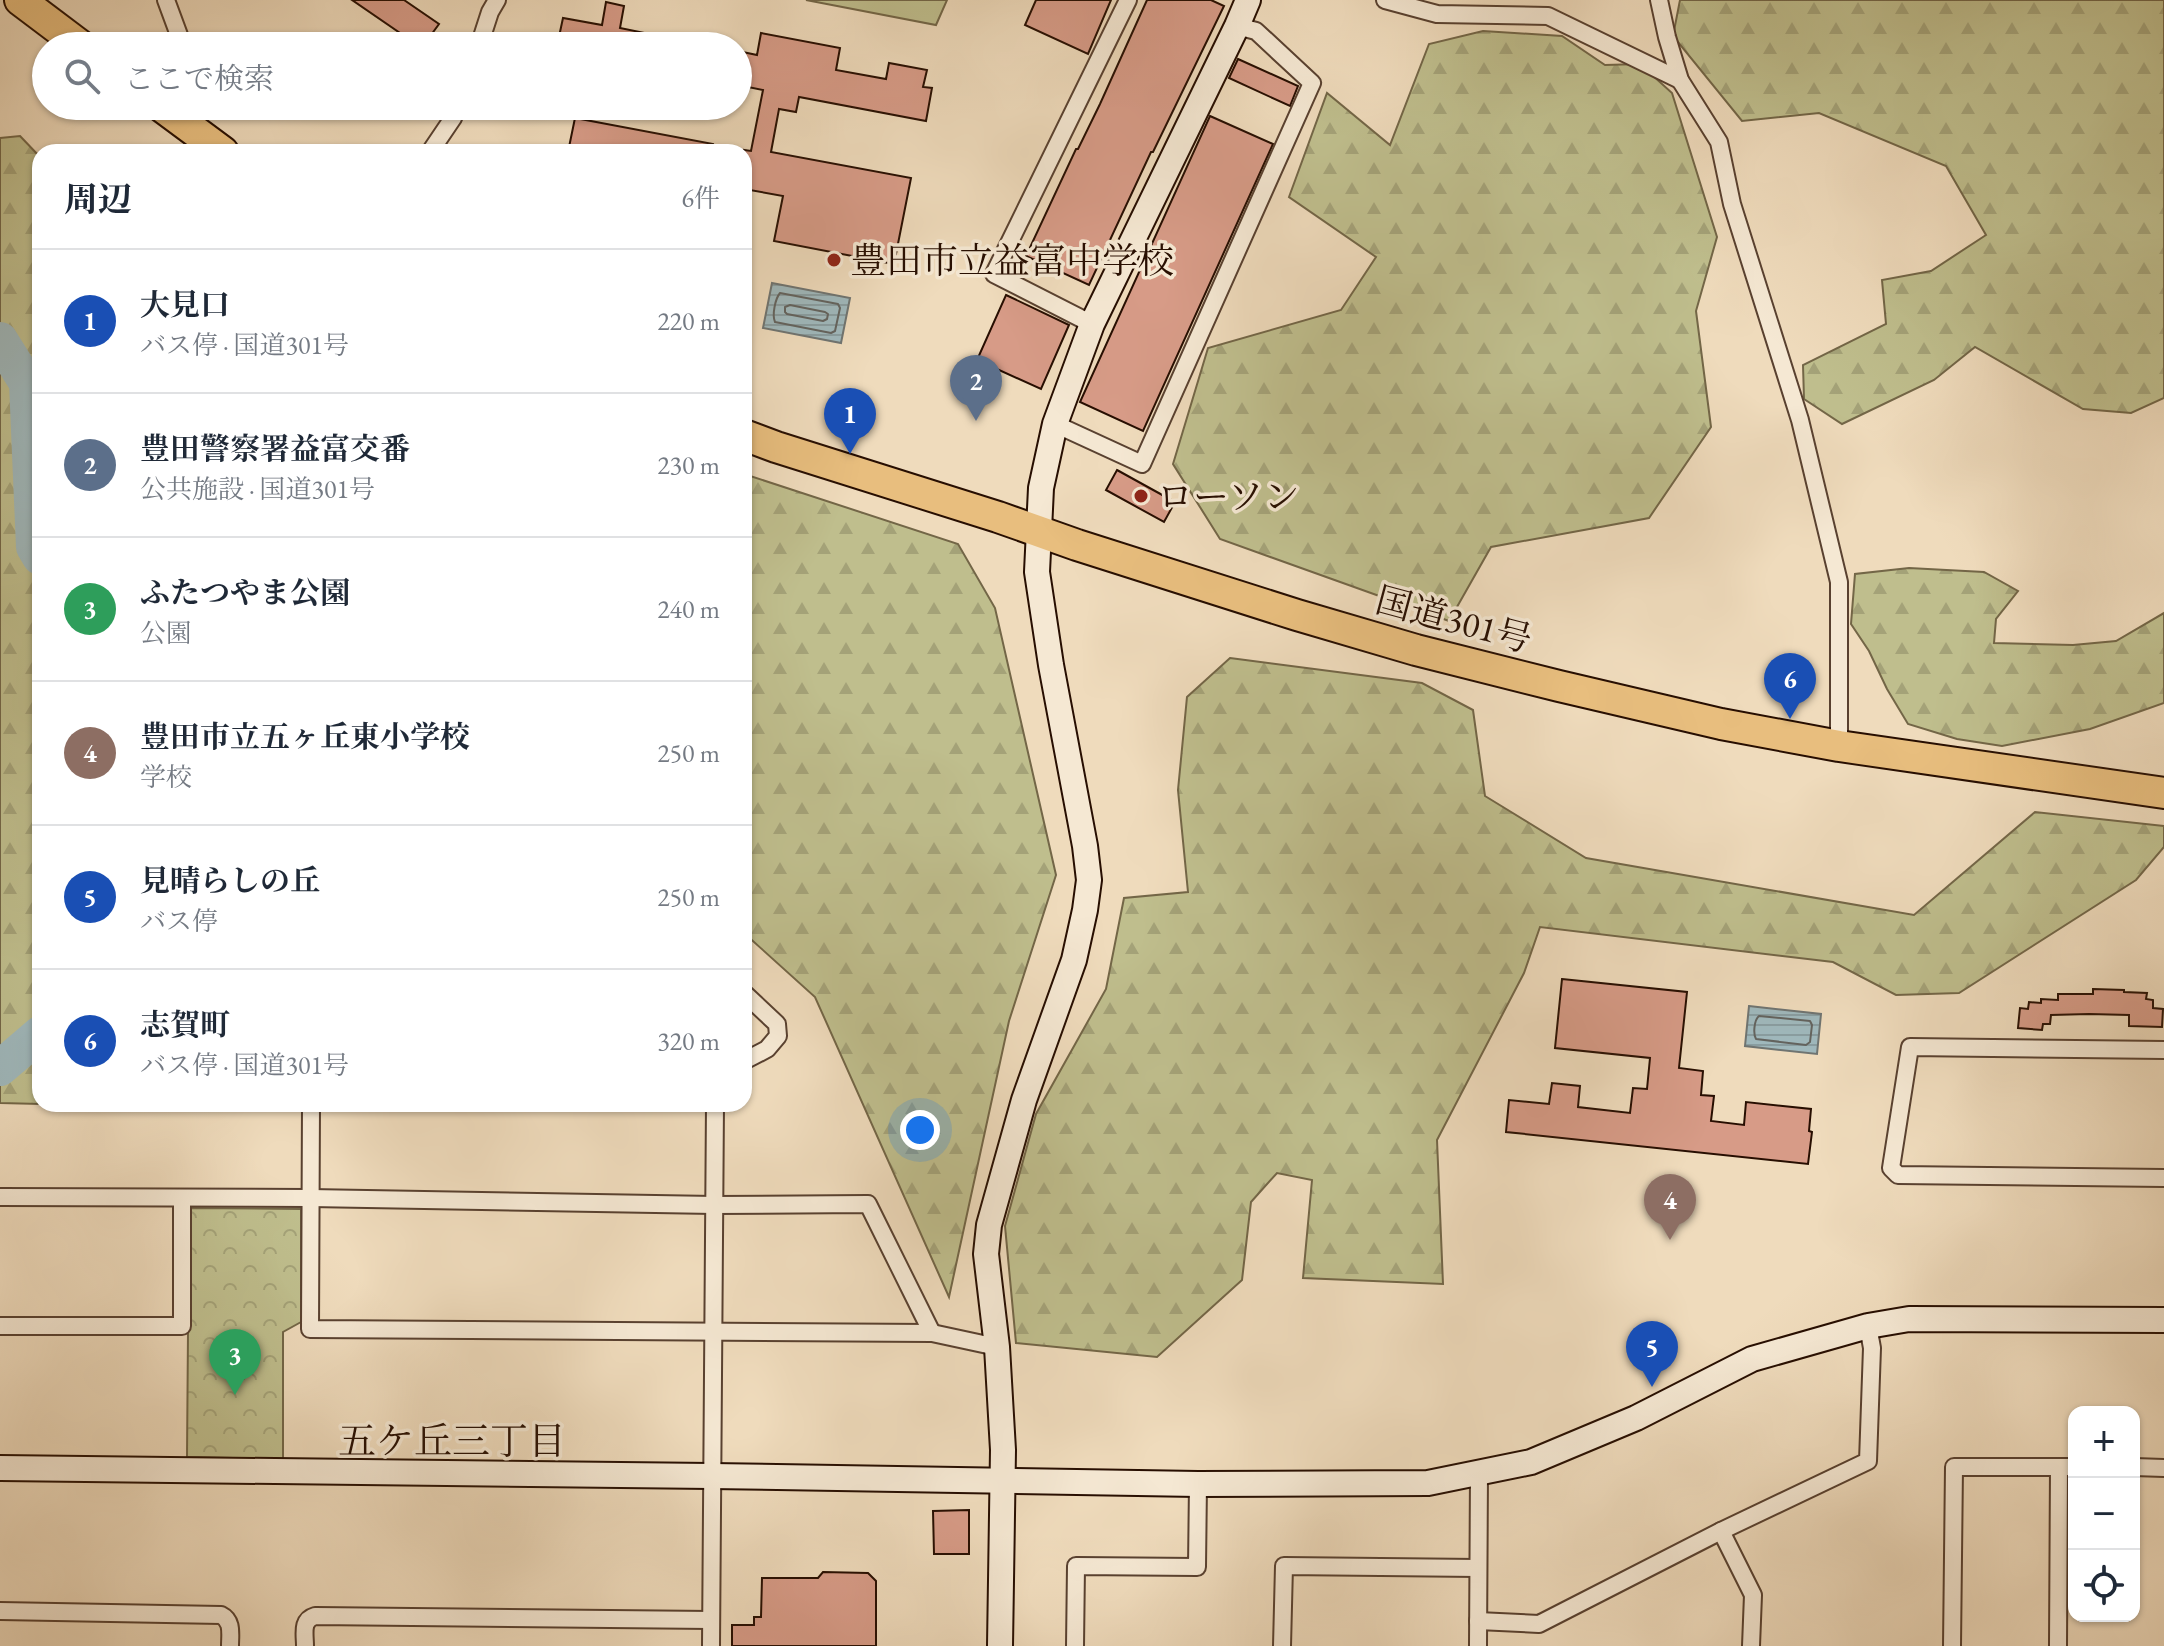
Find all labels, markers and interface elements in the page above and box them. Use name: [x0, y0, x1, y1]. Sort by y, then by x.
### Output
search box: [32, 32, 752, 120]
icon: search: [60, 54, 104, 98]
text: ここで検索: [124, 59, 274, 98]
text: 周辺: [64, 177, 132, 221]
text: 6件: [682, 181, 720, 215]
place label: 豊田市立益富中学校: [850, 237, 1174, 284]
marker: 豊田市立益富中学校: [825, 251, 843, 269]
text: 大見口: [140, 285, 230, 324]
text: 1: [83, 304, 97, 338]
text: 220 m: [657, 304, 720, 338]
text: バス停 · 国道301号: [140, 328, 349, 362]
pin: 2: [950, 355, 1002, 421]
pin: 1: [824, 388, 876, 454]
text: 豊田警察署益富交番: [140, 429, 410, 468]
text: 2: [83, 448, 97, 482]
text: 230 m: [657, 448, 720, 482]
text: 公共施設 · 国道301号: [140, 472, 375, 506]
place label: ローソン: [1157, 473, 1300, 520]
marker: ローソン: [1132, 487, 1150, 505]
text: ふたつやま公園: [140, 573, 350, 612]
street label: 国道301号: [1371, 576, 1537, 663]
text: 3: [83, 592, 97, 626]
text: 240 m: [657, 592, 720, 626]
text: 公園: [140, 616, 192, 650]
pin: 6: [1764, 653, 1816, 719]
text: 豊田市立五ヶ丘東小学校: [140, 717, 470, 756]
text: 4: [83, 736, 97, 770]
text: 250 m: [657, 736, 720, 770]
text: 学校: [140, 760, 192, 794]
text: 見晴らしの丘: [140, 861, 320, 900]
text: 5: [83, 880, 97, 914]
text: 250 m: [657, 880, 720, 914]
text: バス停: [140, 904, 218, 938]
text: 志賀町: [140, 1005, 230, 1044]
text: 6: [83, 1024, 97, 1058]
text: 320 m: [657, 1024, 720, 1058]
text: バス停 · 国道301号: [140, 1048, 349, 1082]
your location: [900, 1110, 940, 1150]
pin: 4: [1644, 1174, 1696, 1240]
pin: 5: [1626, 1321, 1678, 1387]
pin: 3: [209, 1329, 261, 1395]
map controls: [2068, 1406, 2140, 1622]
button: +: [2068, 1406, 2140, 1478]
district label: 五ケ丘三丁目: [338, 1416, 566, 1465]
button: −: [2068, 1478, 2140, 1550]
button: locate: [2068, 1550, 2140, 1622]

